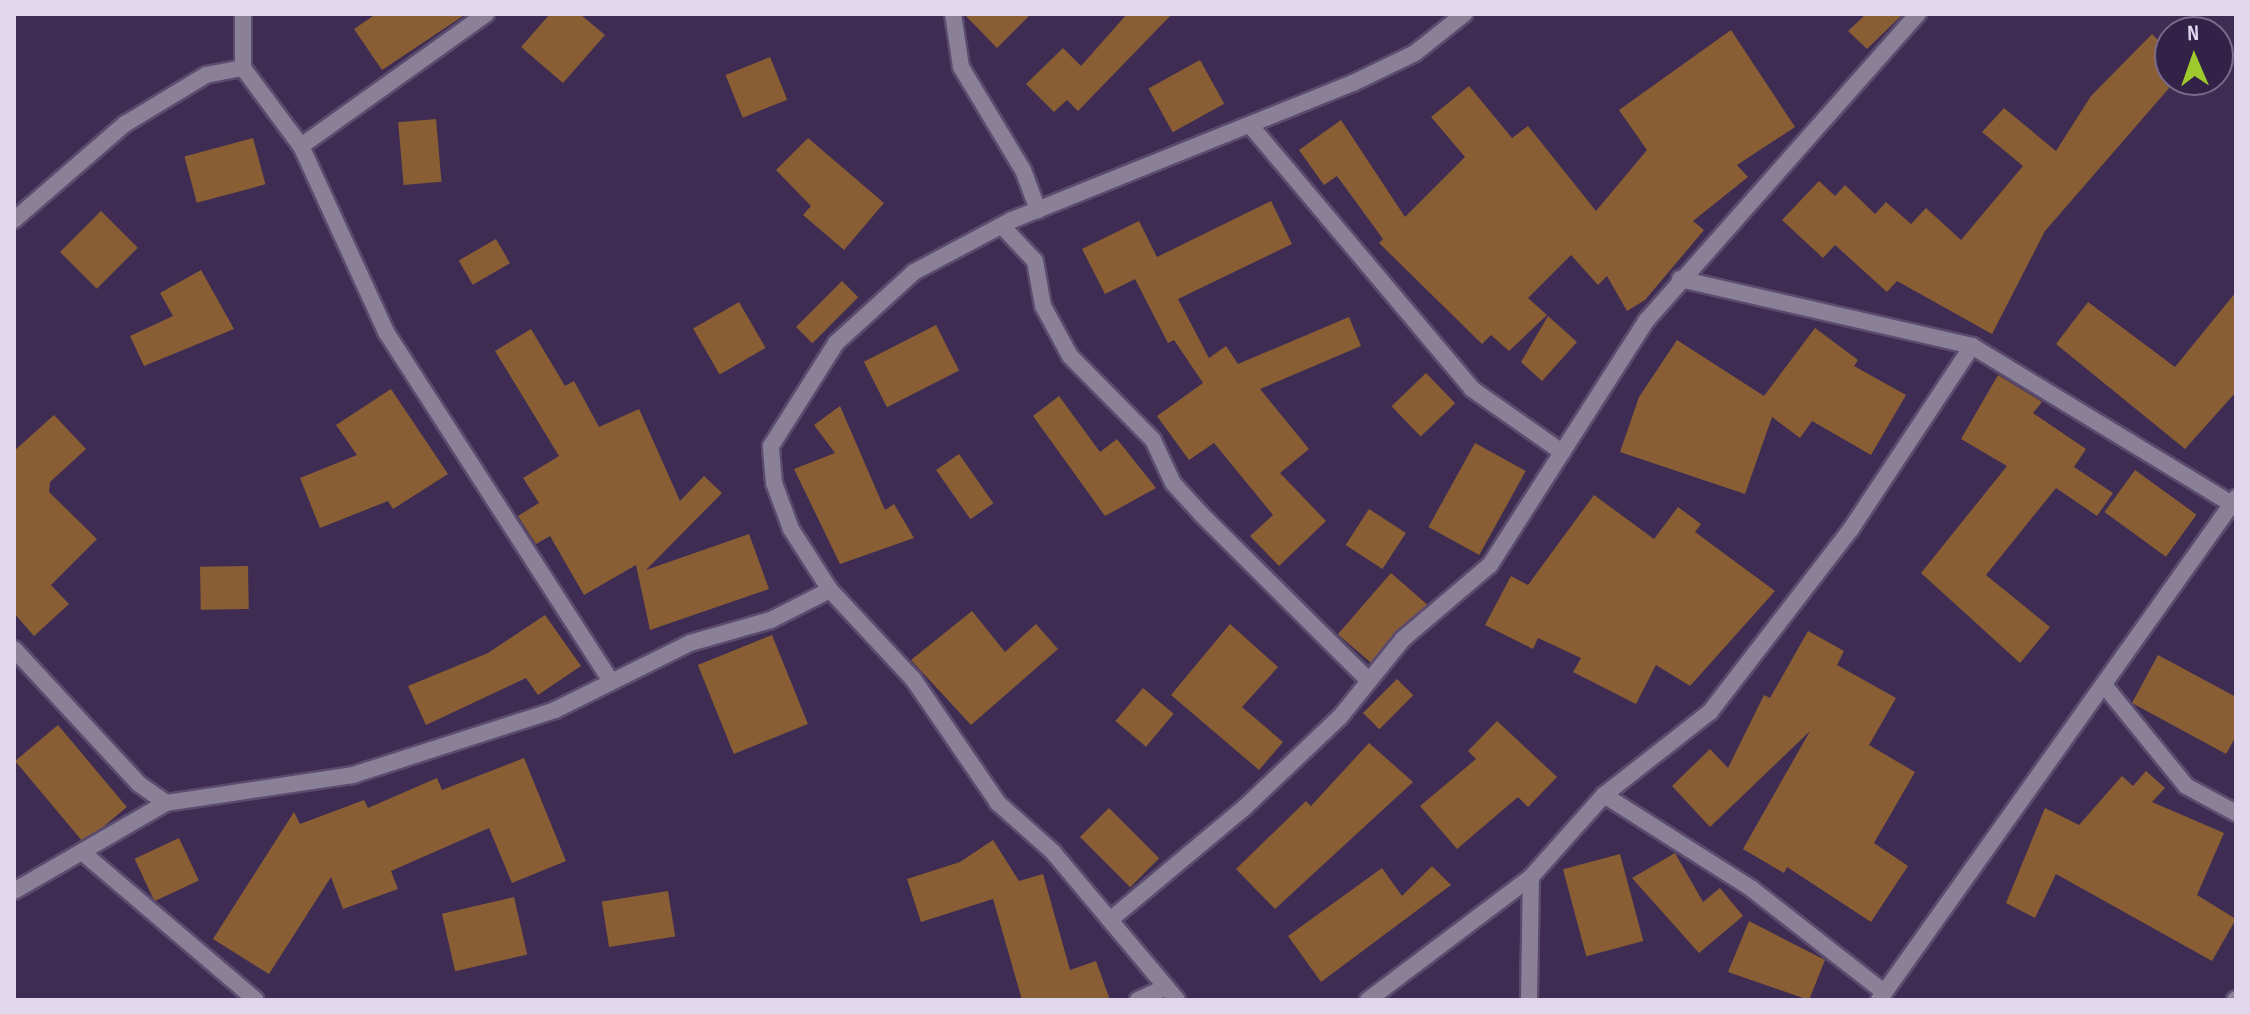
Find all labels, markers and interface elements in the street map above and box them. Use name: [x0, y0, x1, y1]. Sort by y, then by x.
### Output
north arrow: [2154, 16, 2234, 96]
text: N: [2187, 20, 2200, 47]

